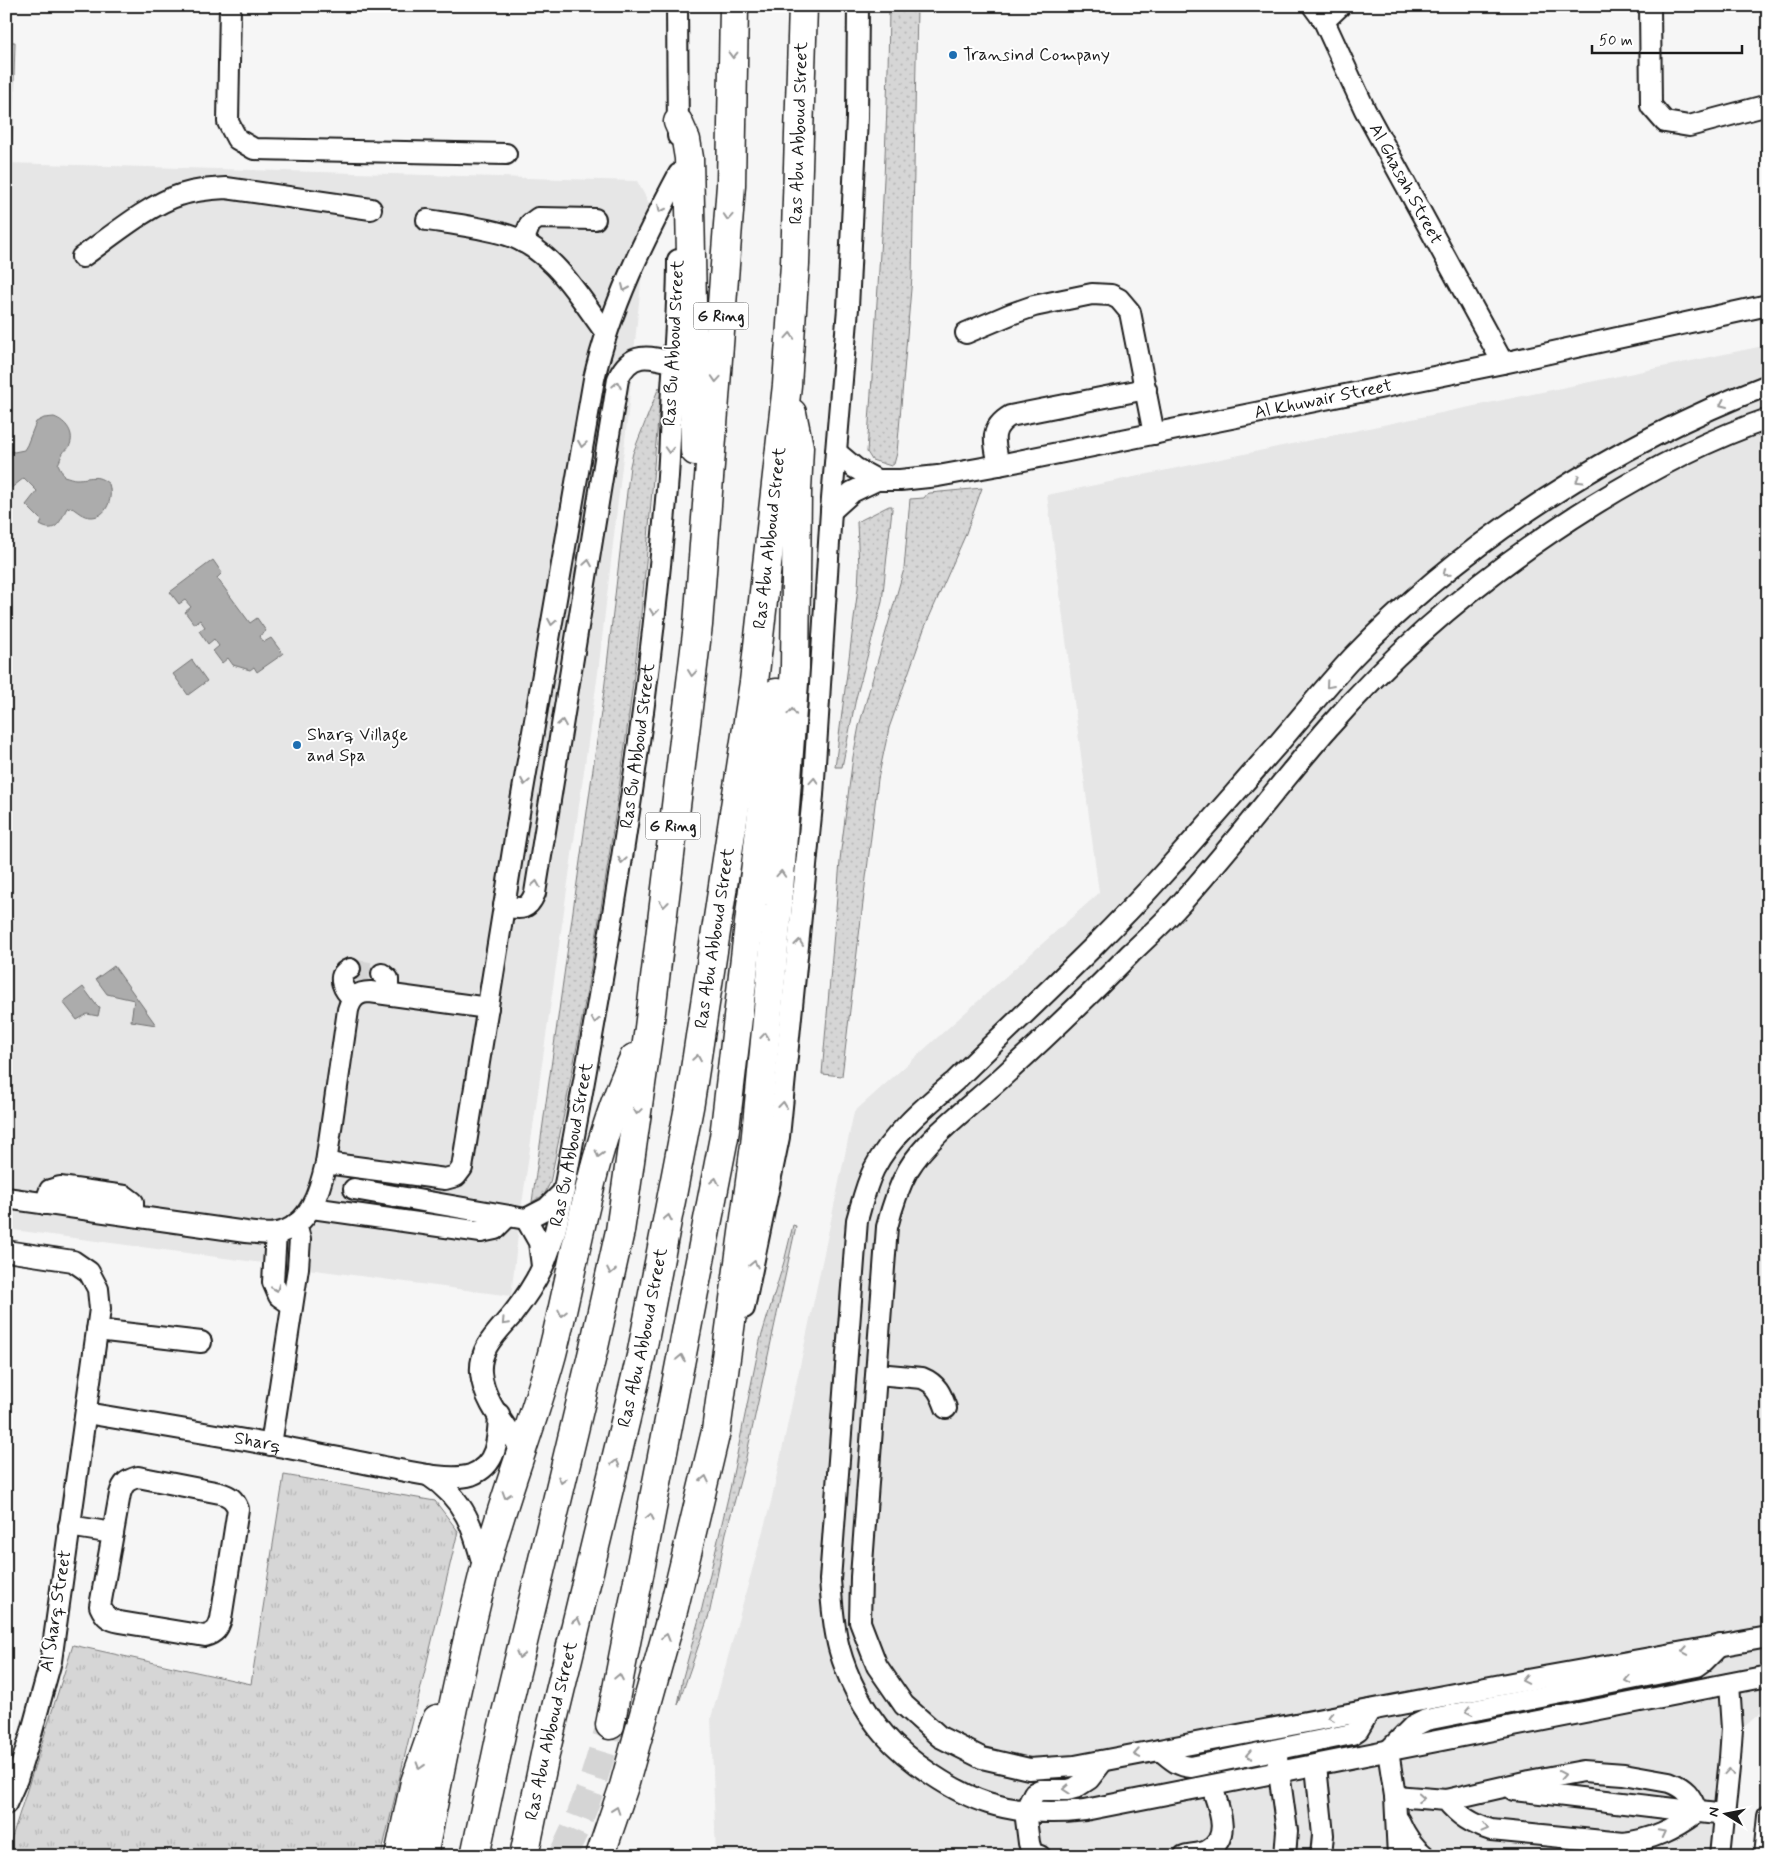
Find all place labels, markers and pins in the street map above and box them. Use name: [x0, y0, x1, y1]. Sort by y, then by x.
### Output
place label: Transind Company: [963, 43, 1110, 67]
marker: Transind Company: [947, 49, 959, 61]
place label: Sharq Village and Spa: [307, 723, 408, 768]
marker: Sharq Village and Spa: [291, 739, 303, 751]

